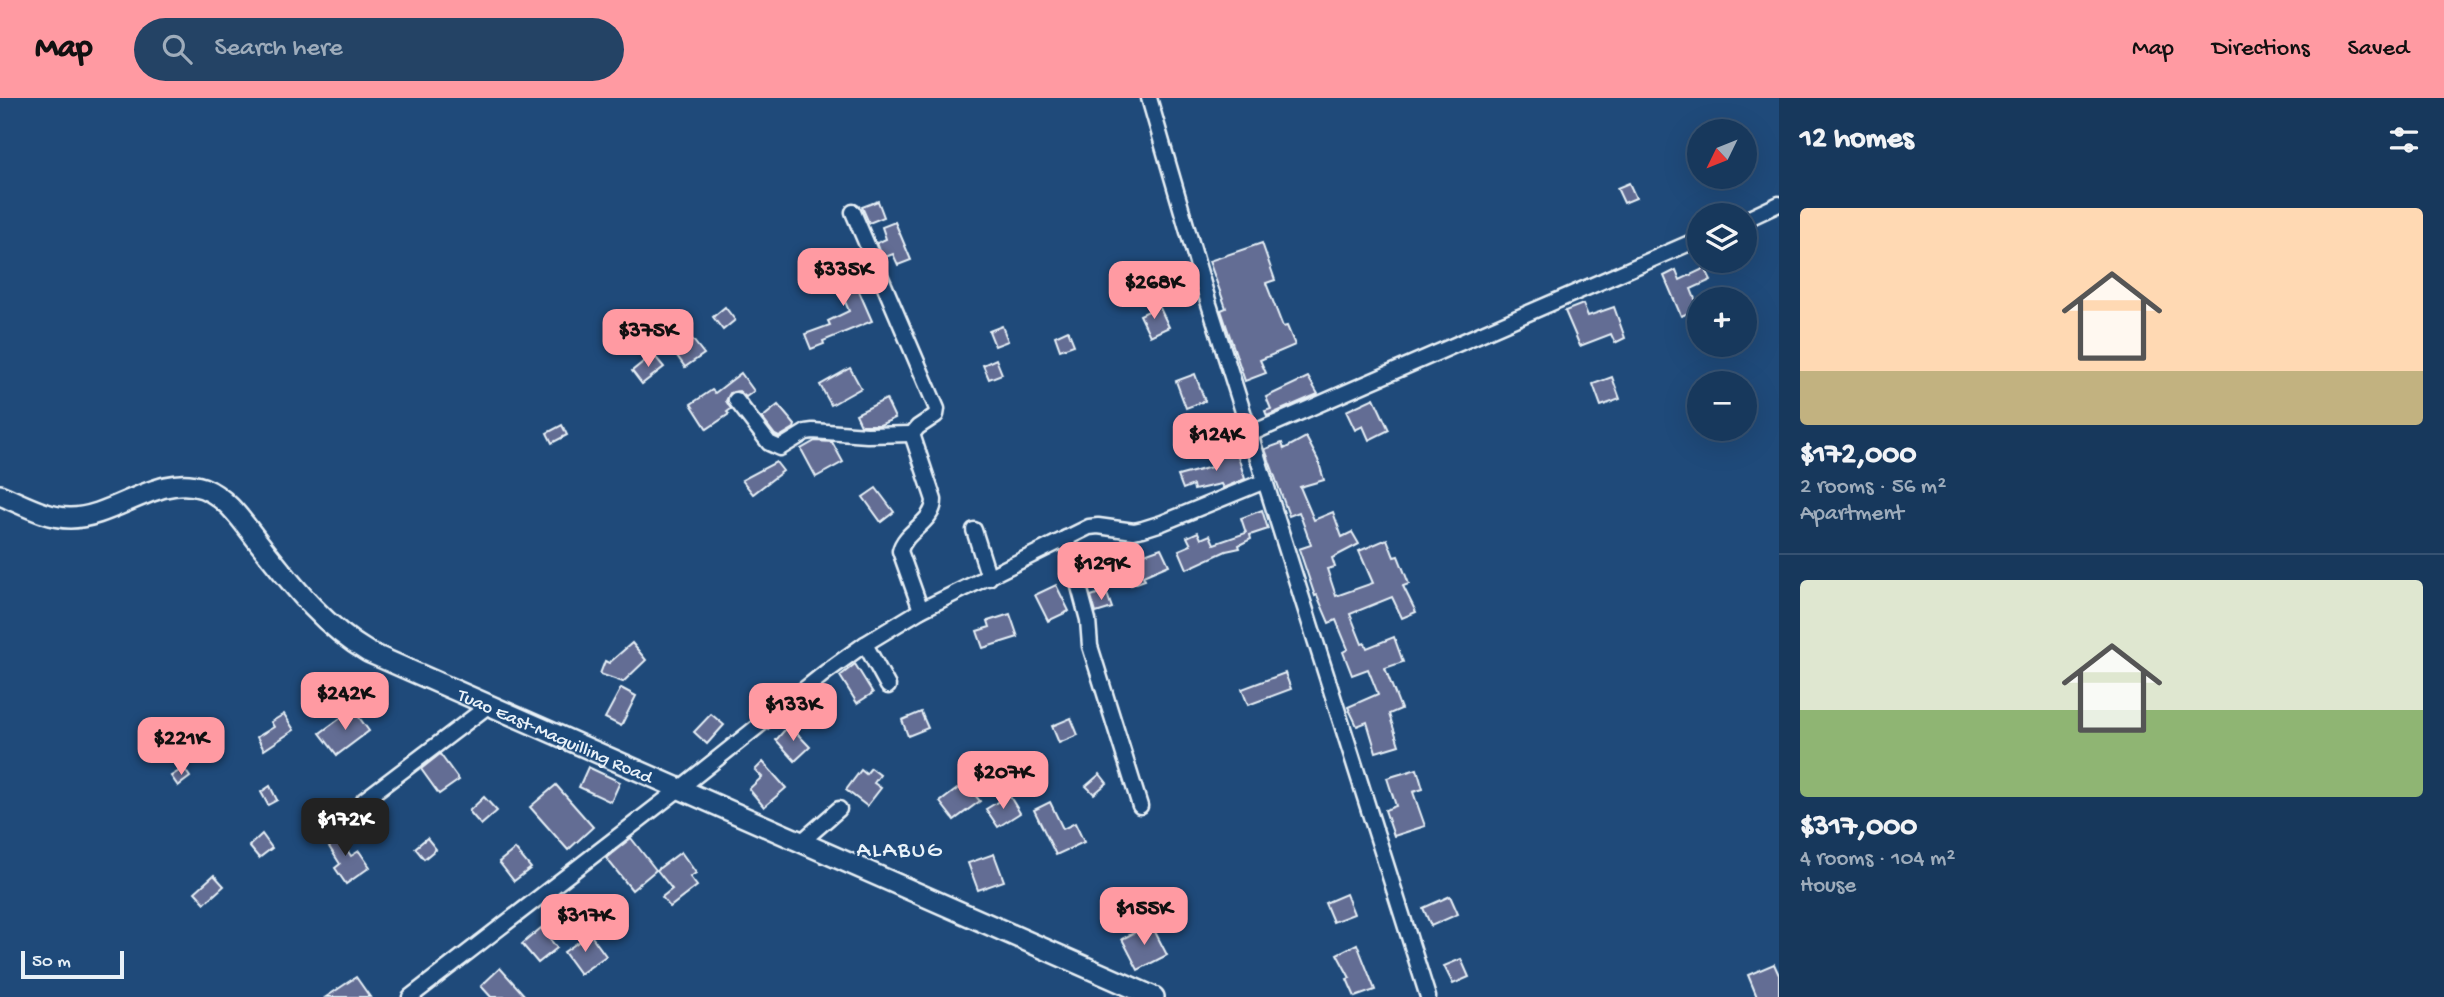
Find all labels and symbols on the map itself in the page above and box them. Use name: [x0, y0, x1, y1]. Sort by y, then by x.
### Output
north arrow: [1687, 119, 1757, 189]
pin: $335K: [794, 248, 892, 308]
pin: $268K: [1105, 262, 1203, 321]
pin: $375K: [599, 310, 697, 369]
pin: $124K: [1167, 414, 1265, 473]
pin: $129K: [1052, 542, 1150, 602]
pin: $242K: [296, 672, 394, 732]
street label: Tuao East-Maguilling Road: [453, 684, 657, 791]
pin: $133K: [744, 684, 842, 743]
pin: $221K: [132, 718, 230, 777]
pin: $207K: [954, 752, 1052, 811]
pin: $172K: [296, 798, 394, 858]
district label: ALABUG: [856, 838, 944, 865]
pin: $155K: [1095, 888, 1193, 947]
pin: $317K: [536, 894, 634, 954]
scale bar: [21, 948, 124, 980]

